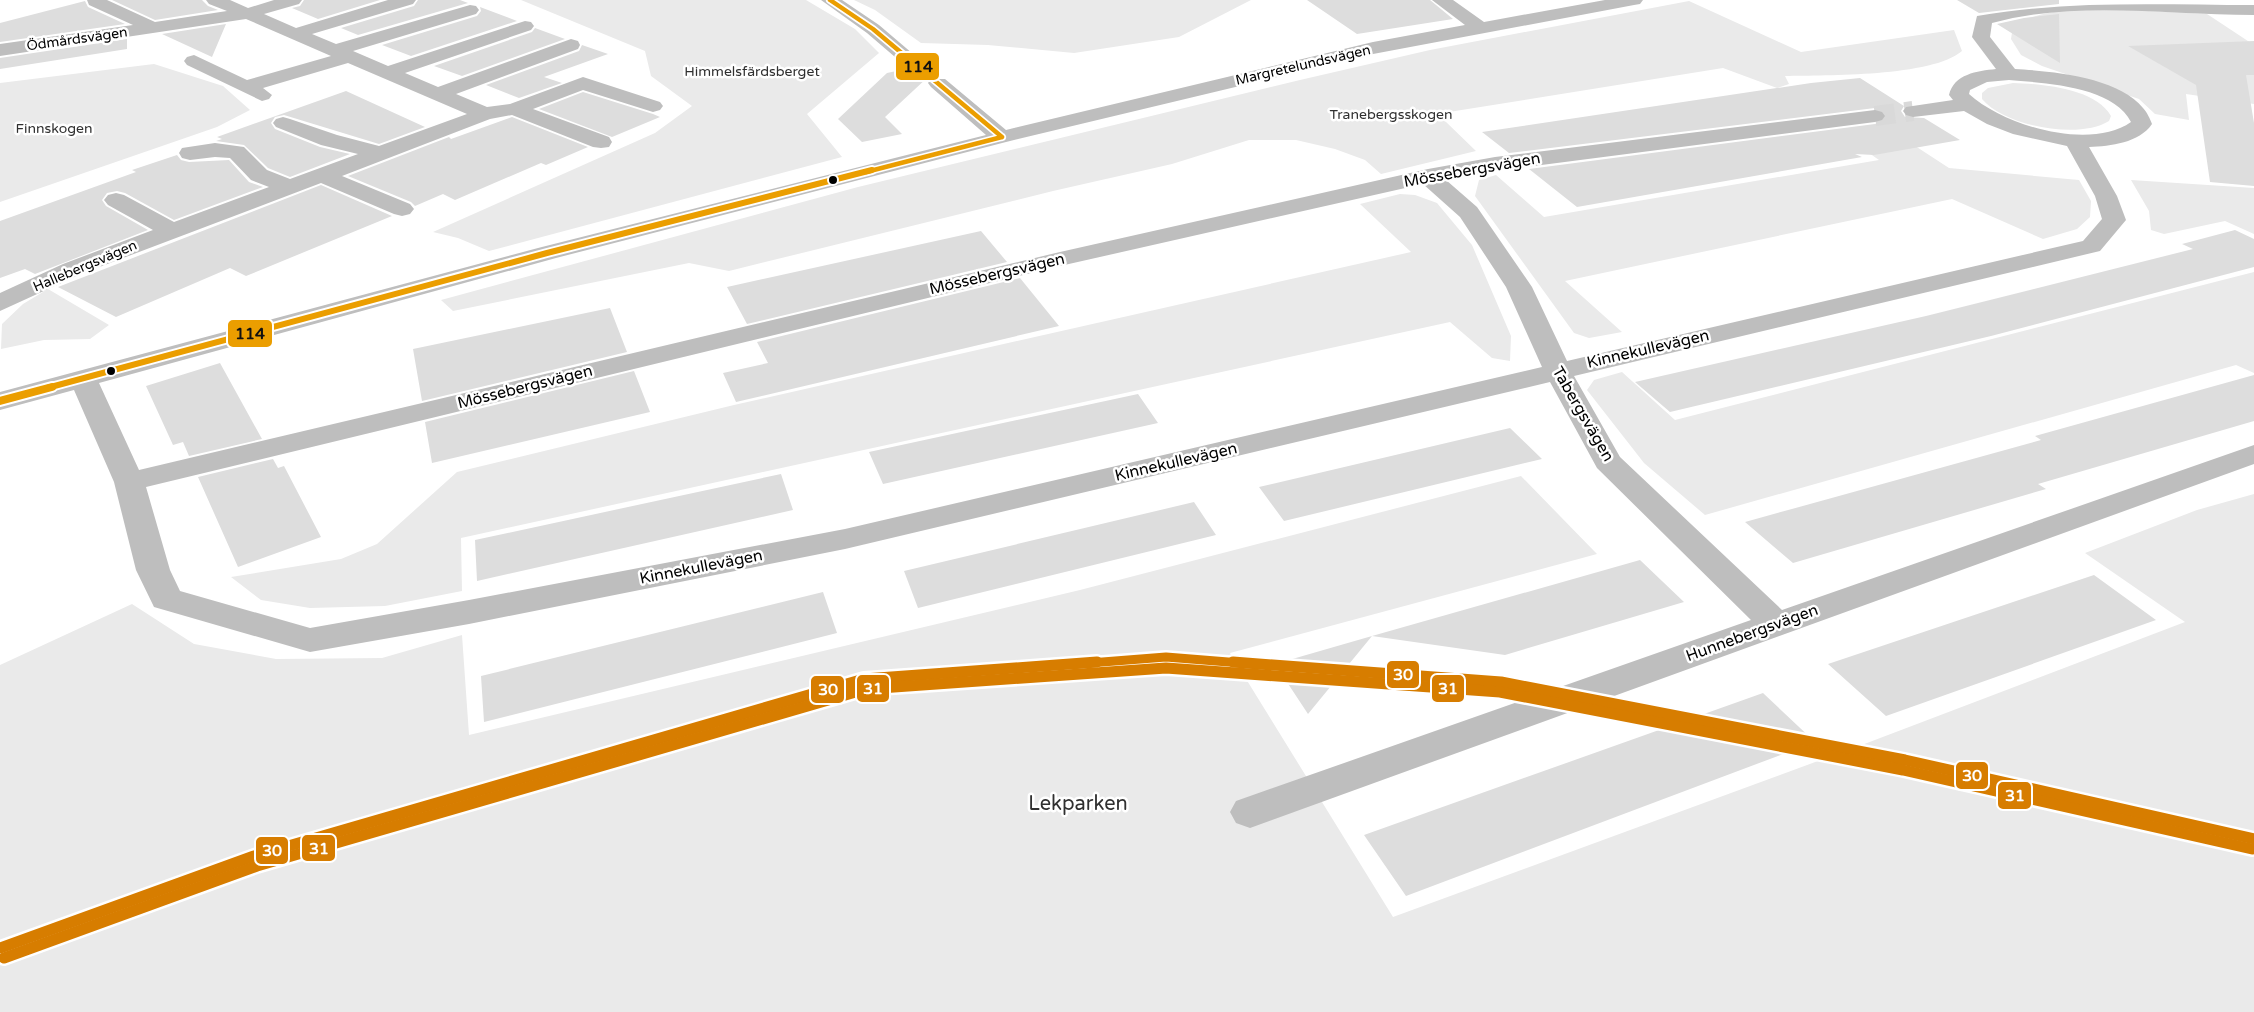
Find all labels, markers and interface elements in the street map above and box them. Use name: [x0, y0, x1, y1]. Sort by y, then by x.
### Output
street label: Ödmårdsvägen: [25, 23, 129, 55]
street label: Margretelundsvägen: [1234, 41, 1372, 89]
line badge: 114: [895, 52, 940, 81]
text: 114: [903, 57, 933, 77]
park label: Himmelsfärdsberget: [684, 63, 820, 80]
park label: Tranebergsskogen: [1330, 106, 1452, 123]
park label: Finnskogen: [16, 120, 92, 137]
street label: Mössebergsvägen: [1402, 148, 1542, 192]
unlabelled marker: [827, 174, 839, 186]
street label: Hallebergsvägen: [30, 236, 140, 296]
street label: Mössebergsvägen: [927, 249, 1067, 299]
line badge: 114: [227, 319, 273, 348]
text: 114: [235, 324, 265, 344]
street label: Kinnekullevägen: [1585, 325, 1711, 373]
street label: Mössebergsvägen: [455, 361, 595, 413]
street label: Tabergsvägen: [1548, 363, 1618, 465]
unlabelled marker: [105, 365, 117, 377]
street label: Kinnekullevägen: [1113, 438, 1239, 486]
street label: Kinnekullevägen: [638, 545, 764, 589]
street label: Hunnebergsvägen: [1683, 600, 1821, 666]
line badge: 30: [1386, 660, 1420, 689]
text: 30: [1393, 665, 1413, 685]
line badge: 31: [856, 674, 890, 703]
line badge: 31: [1431, 674, 1465, 703]
line badge: 30: [810, 675, 845, 704]
text: 31: [863, 679, 883, 699]
text: 31: [1438, 679, 1458, 699]
text: 30: [818, 680, 838, 700]
line badge: 30: [1955, 761, 1989, 790]
text: 30: [1962, 766, 1982, 786]
line badge: 31: [1997, 781, 2032, 810]
text: 31: [2005, 786, 2025, 806]
park label: Lekparken: [1028, 792, 1128, 816]
line badge: 31: [301, 834, 336, 862]
line badge: 30: [255, 836, 289, 865]
text: 31: [309, 839, 329, 859]
text: 30: [262, 841, 282, 861]

